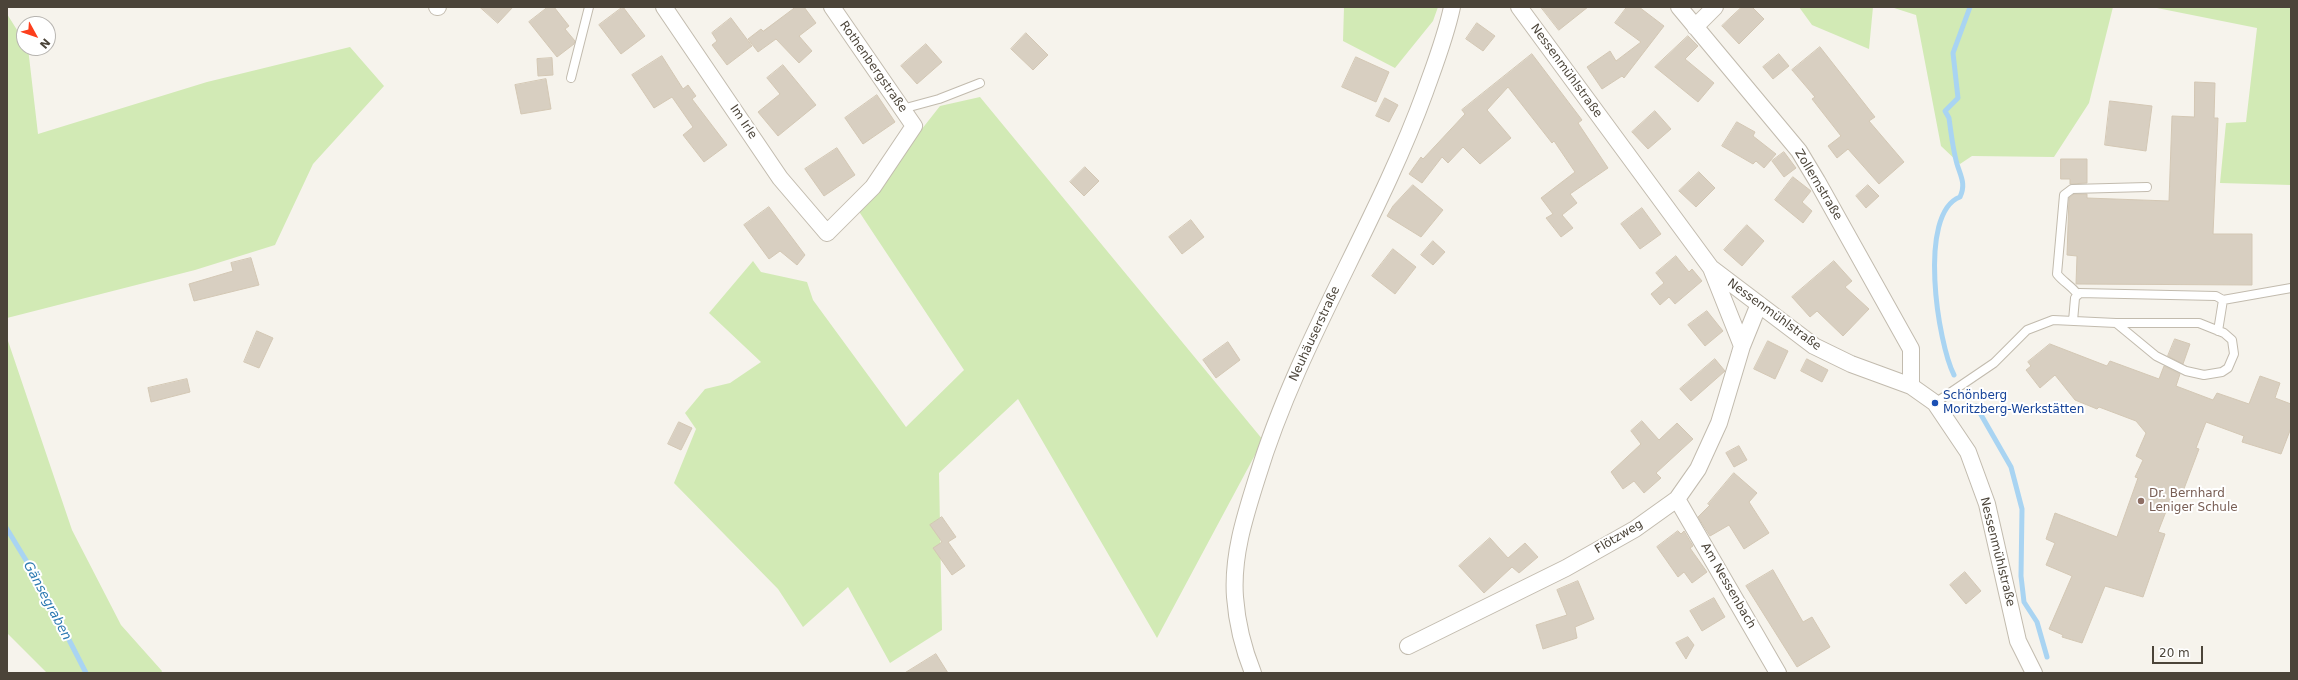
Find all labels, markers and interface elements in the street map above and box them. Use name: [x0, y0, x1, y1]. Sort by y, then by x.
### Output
north arrow: [16, 16, 56, 56]
street label: Rothenbergstraße: [836, 19, 910, 115]
street label: Nessenmühlstraße: [1527, 21, 1605, 121]
text: N: [37, 36, 53, 51]
street label: Im Irle: [726, 102, 760, 142]
street label: Zollernstraße: [1791, 147, 1845, 223]
street label: Nessenmühlstraße: [1724, 276, 1824, 354]
street label: Neuhäuserstraße: [1287, 284, 1343, 384]
place label: Schönberg Moritzberg-Werkstätten: [1943, 389, 2084, 417]
marker: Schönberg Moritzberg-Werkstätten: [1930, 398, 1940, 408]
place label: Dr. Bernhard Leniger Schule: [2149, 487, 2238, 515]
street label: Nessenmühlstraße: [1976, 496, 2018, 608]
marker: Dr. Bernhard Leniger Schule: [2136, 496, 2146, 506]
street label: Flötzweg: [1592, 517, 1646, 557]
street label: Am Nessenbach: [1698, 541, 1758, 631]
water label: Gänsegraben: [20, 559, 74, 643]
scale bar: [2154, 638, 2205, 664]
text: 20 m: [2159, 646, 2190, 660]

